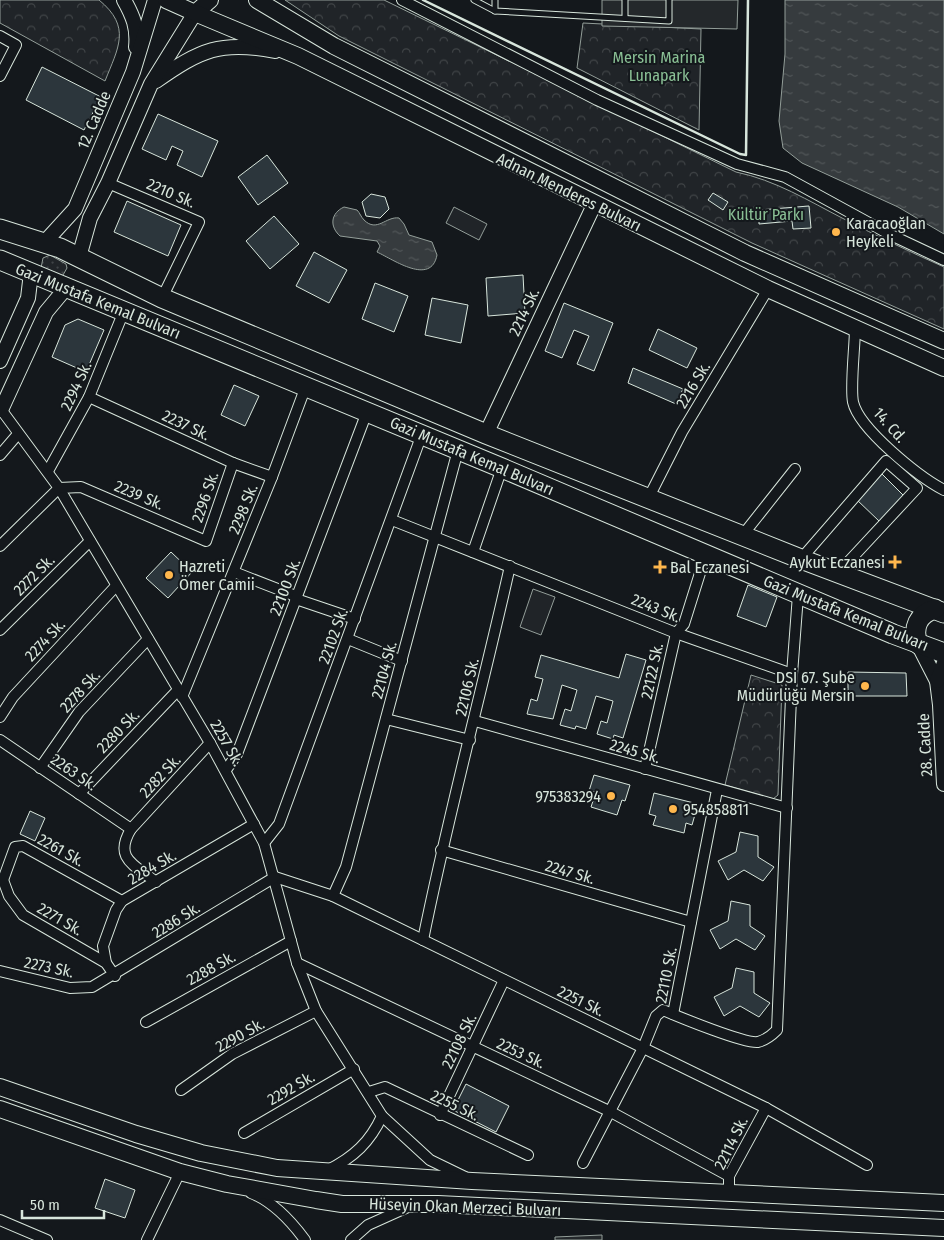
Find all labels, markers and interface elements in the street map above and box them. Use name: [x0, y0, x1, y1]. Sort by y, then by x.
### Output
park label: Mersin Marina Lunapark: [613, 48, 706, 85]
street label: 12. Cadde: [73, 88, 115, 152]
street label: Adnan Menderes Bulvarı: [493, 149, 645, 235]
street label: 2210 Sk.: [144, 174, 198, 212]
park label: Kültür Parkı: [728, 205, 804, 224]
place label: Karacaoğlan Heykeli: [846, 214, 926, 251]
marker: Karacaoğlan Heykeli: [830, 226, 842, 238]
street label: Gazi Mustafa Kemal Bulvarı: [13, 259, 183, 343]
street label: 2214 Sk.: [505, 285, 543, 339]
street label: 2294 Sk.: [56, 358, 96, 414]
street label: 2216 Sk.: [672, 358, 714, 412]
street label: 14. Cd.: [869, 403, 911, 447]
street label: 2237 Sk.: [159, 406, 213, 444]
street label: Gazi Mustafa Kemal Bulvarı: [387, 413, 557, 499]
street label: 2296 Sk.: [187, 469, 223, 525]
street label: 2239 Sk.: [112, 476, 166, 514]
street label: 2298 Sk.: [224, 481, 262, 537]
street label: 2272 Sk.: [10, 551, 58, 599]
place label: Aykut Eczanesi: [790, 553, 885, 572]
street label: 22100 Sk.: [266, 556, 304, 618]
marker: Aykut Eczanesi: [889, 556, 901, 568]
place label: Hazreti Ömer Camii: [179, 557, 255, 594]
place label: Bal Eczanesi: [670, 558, 750, 577]
marker: Bal Eczanesi: [654, 561, 666, 573]
marker: Hazreti Ömer Camii: [163, 569, 175, 581]
street label: Gazi Mustafa Kemal Bulvarı: [761, 571, 931, 655]
street label: 2243 Sk.: [629, 590, 683, 626]
street label: 22102 Sk.: [314, 606, 352, 666]
street label: 2274 Sk.: [21, 615, 69, 665]
street label: 22104 Sk.: [367, 639, 401, 701]
street label: 22122 Sk.: [637, 641, 667, 701]
street label: 22106 Sk.: [451, 656, 483, 718]
street label: 2278 Sk.: [56, 666, 104, 716]
place label: DSİ 67. Şube Müdürlüğü Mersin: [737, 668, 855, 705]
marker: DSİ 67. Şube Müdürlüğü Mersin: [859, 680, 871, 692]
street label: 2280 Sk.: [93, 705, 143, 757]
street label: 28. Cadde: [914, 713, 936, 777]
street label: 2257 Sk.: [206, 717, 248, 769]
street label: 2245 Sk.: [608, 735, 662, 767]
street label: 2263 Sk.: [47, 750, 101, 794]
street label: 2282 Sk.: [135, 751, 185, 801]
place label: 975383294: [535, 787, 601, 806]
marker: 975383294: [605, 790, 617, 802]
place label: 954858811: [683, 800, 749, 819]
marker: 954858811: [667, 803, 679, 815]
street label: 2261 Sk.: [34, 830, 88, 870]
street label: 2284 Sk.: [125, 846, 179, 888]
street label: 2247 Sk.: [543, 856, 597, 888]
street label: 2271 Sk.: [34, 898, 86, 940]
street label: 2286 Sk.: [149, 898, 203, 942]
street label: 22110 Sk.: [651, 945, 681, 1005]
street label: 2288 Sk.: [183, 947, 239, 989]
street label: 2273 Sk.: [22, 952, 76, 982]
street label: 2251 Sk.: [555, 982, 607, 1020]
street label: 22108 Sk.: [438, 1010, 480, 1072]
street label: 2290 Sk.: [212, 1014, 268, 1056]
street label: 2253 Sk.: [494, 1034, 548, 1072]
street label: 2292 Sk.: [264, 1067, 318, 1109]
street label: 2255 Sk.: [428, 1086, 482, 1124]
street label: 22114 Sk.: [710, 1114, 752, 1172]
scale bar: [22, 1188, 105, 1220]
street label: Hüseyin Okan Merzeci Bulvarı: [369, 1194, 561, 1220]
text: 50 m: [30, 1196, 60, 1214]

